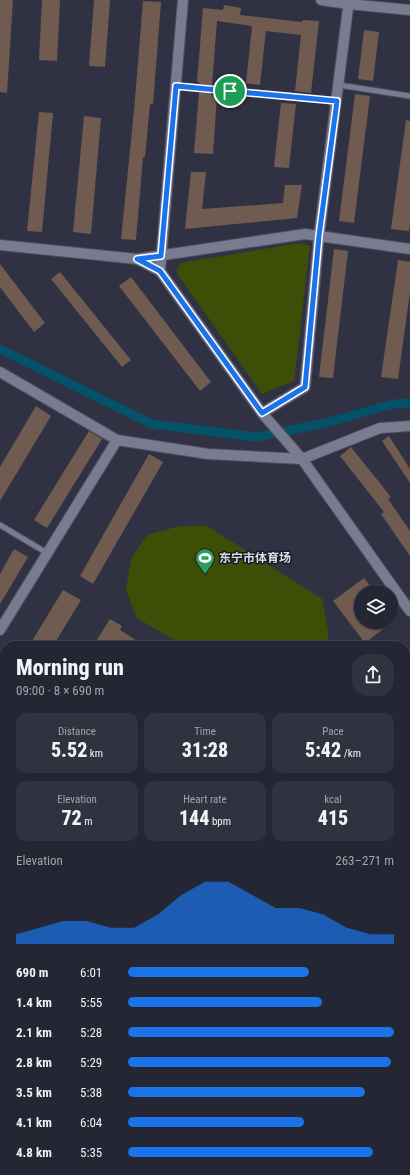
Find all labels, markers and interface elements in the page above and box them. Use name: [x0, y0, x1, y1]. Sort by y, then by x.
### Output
pin: [213, 74, 247, 108]
icon: arrive: [219, 80, 241, 102]
sports icon: 东宁市体育场: [194, 547, 216, 575]
place label: 东宁市体育场: [219, 551, 291, 565]
map controls: [354, 585, 398, 629]
button: layers: [354, 585, 398, 629]
button: share: [352, 654, 394, 696]
text: Morning run: [16, 655, 124, 680]
text: 09:00 · 8 × 690 m: [16, 683, 104, 698]
text: Distance: [58, 725, 96, 738]
text: Time: [194, 725, 216, 738]
text: Pace: [322, 725, 344, 738]
text: 5.52: [51, 738, 87, 762]
text: 31:28: [182, 738, 228, 762]
text: 5:42: [305, 738, 341, 762]
text: km: [87, 747, 103, 760]
text: /km: [341, 747, 361, 760]
text: Elevation: [57, 793, 97, 806]
text: Heart rate: [183, 793, 227, 806]
text: kcal: [324, 793, 342, 806]
text: 72: [61, 806, 82, 830]
text: 144: [179, 806, 209, 830]
text: 415: [318, 806, 348, 830]
text: m: [82, 815, 93, 828]
text: bpm: [209, 815, 231, 828]
text: Elevation: [16, 853, 63, 868]
text: 263–271 m: [335, 853, 394, 868]
text: 690 m: [16, 965, 48, 980]
text: 6:01: [80, 965, 102, 980]
text: 1.4 km: [16, 995, 52, 1010]
text: 5:55: [80, 995, 102, 1010]
text: 2.1 km: [16, 1025, 52, 1040]
text: 5:28: [80, 1025, 102, 1040]
text: 2.8 km: [16, 1055, 52, 1070]
text: 5:29: [80, 1055, 102, 1070]
text: 3.5 km: [16, 1085, 52, 1100]
text: 5:38: [80, 1085, 102, 1100]
text: 4.1 km: [16, 1115, 52, 1130]
text: 6:04: [80, 1115, 102, 1130]
text: 4.8 km: [16, 1145, 52, 1160]
text: 5:35: [80, 1145, 102, 1160]

